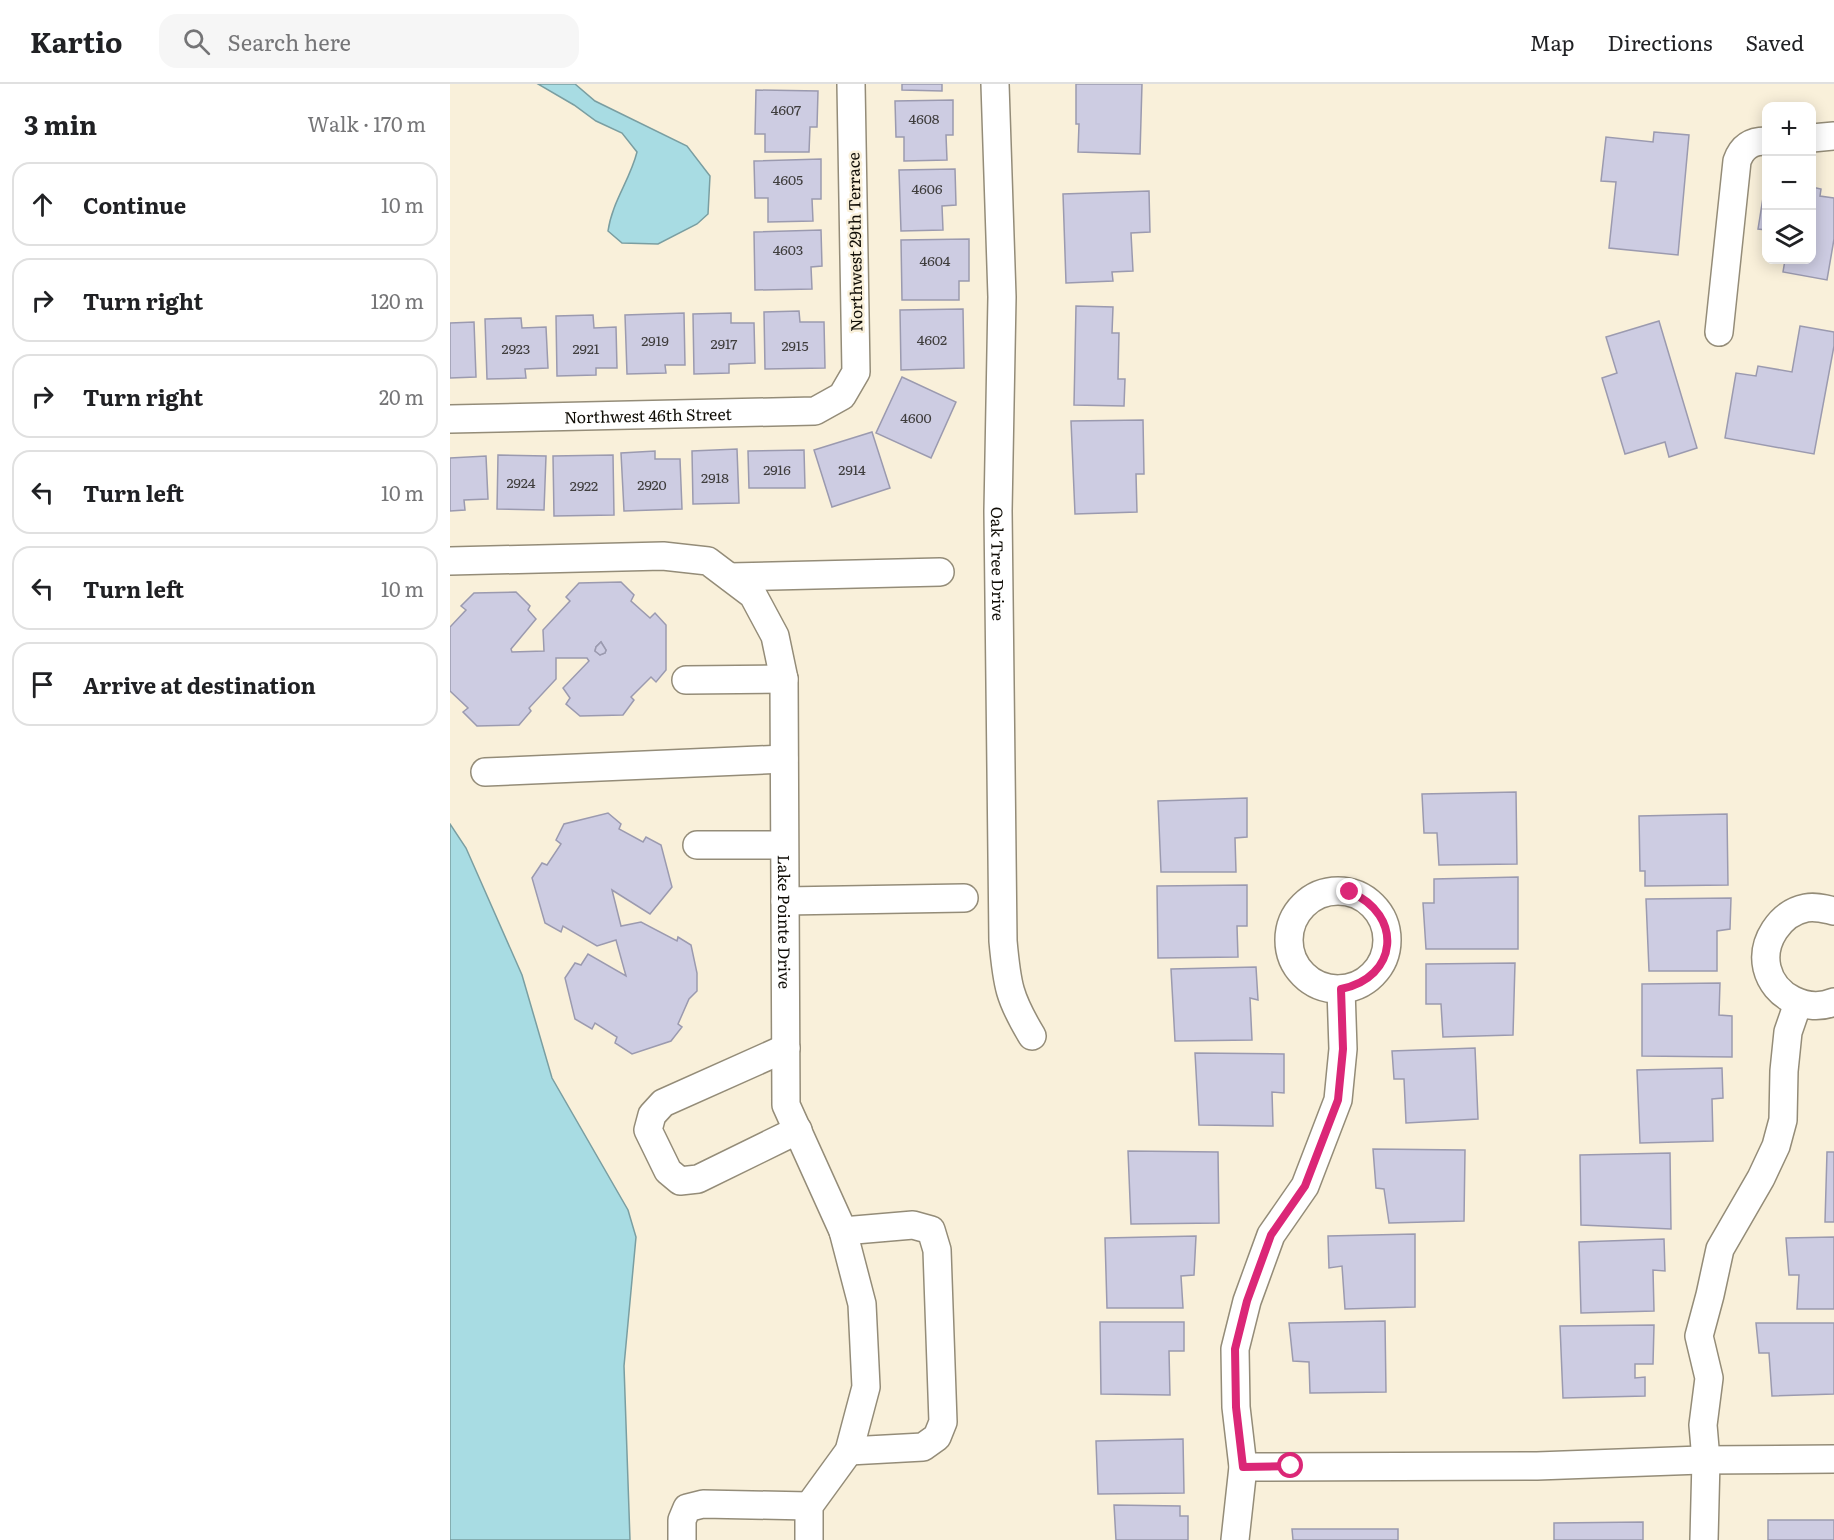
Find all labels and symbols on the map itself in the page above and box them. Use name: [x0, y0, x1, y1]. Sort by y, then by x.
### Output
house number: 4607: [771, 99, 801, 119]
house number: 4608: [908, 108, 940, 128]
street label: Northwest 29th Terrace: [840, 152, 868, 332]
house number: 4605: [773, 169, 803, 189]
house number: 4606: [912, 178, 943, 198]
house number: 4603: [773, 239, 803, 259]
house number: 4604: [919, 250, 951, 270]
house number: 4602: [917, 329, 947, 349]
house number: 2919: [641, 330, 669, 350]
house number: 2917: [711, 333, 737, 353]
house number: 2915: [781, 335, 809, 355]
house number: 2923: [502, 338, 530, 358]
house number: 2921: [572, 338, 600, 358]
street label: Northwest 46th Street: [564, 401, 733, 428]
house number: 4600: [900, 407, 932, 427]
house number: 2916: [763, 459, 791, 479]
house number: 2914: [838, 459, 866, 479]
house number: 2918: [701, 467, 729, 487]
house number: 2924: [506, 472, 536, 492]
house number: 2920: [637, 474, 667, 494]
house number: 2922: [570, 475, 598, 495]
street label: Oak Tree Drive: [986, 506, 1011, 621]
street label: Lake Pointe Drive: [773, 855, 797, 989]
route end: [1336, 878, 1362, 904]
route start: [1277, 1452, 1303, 1478]

